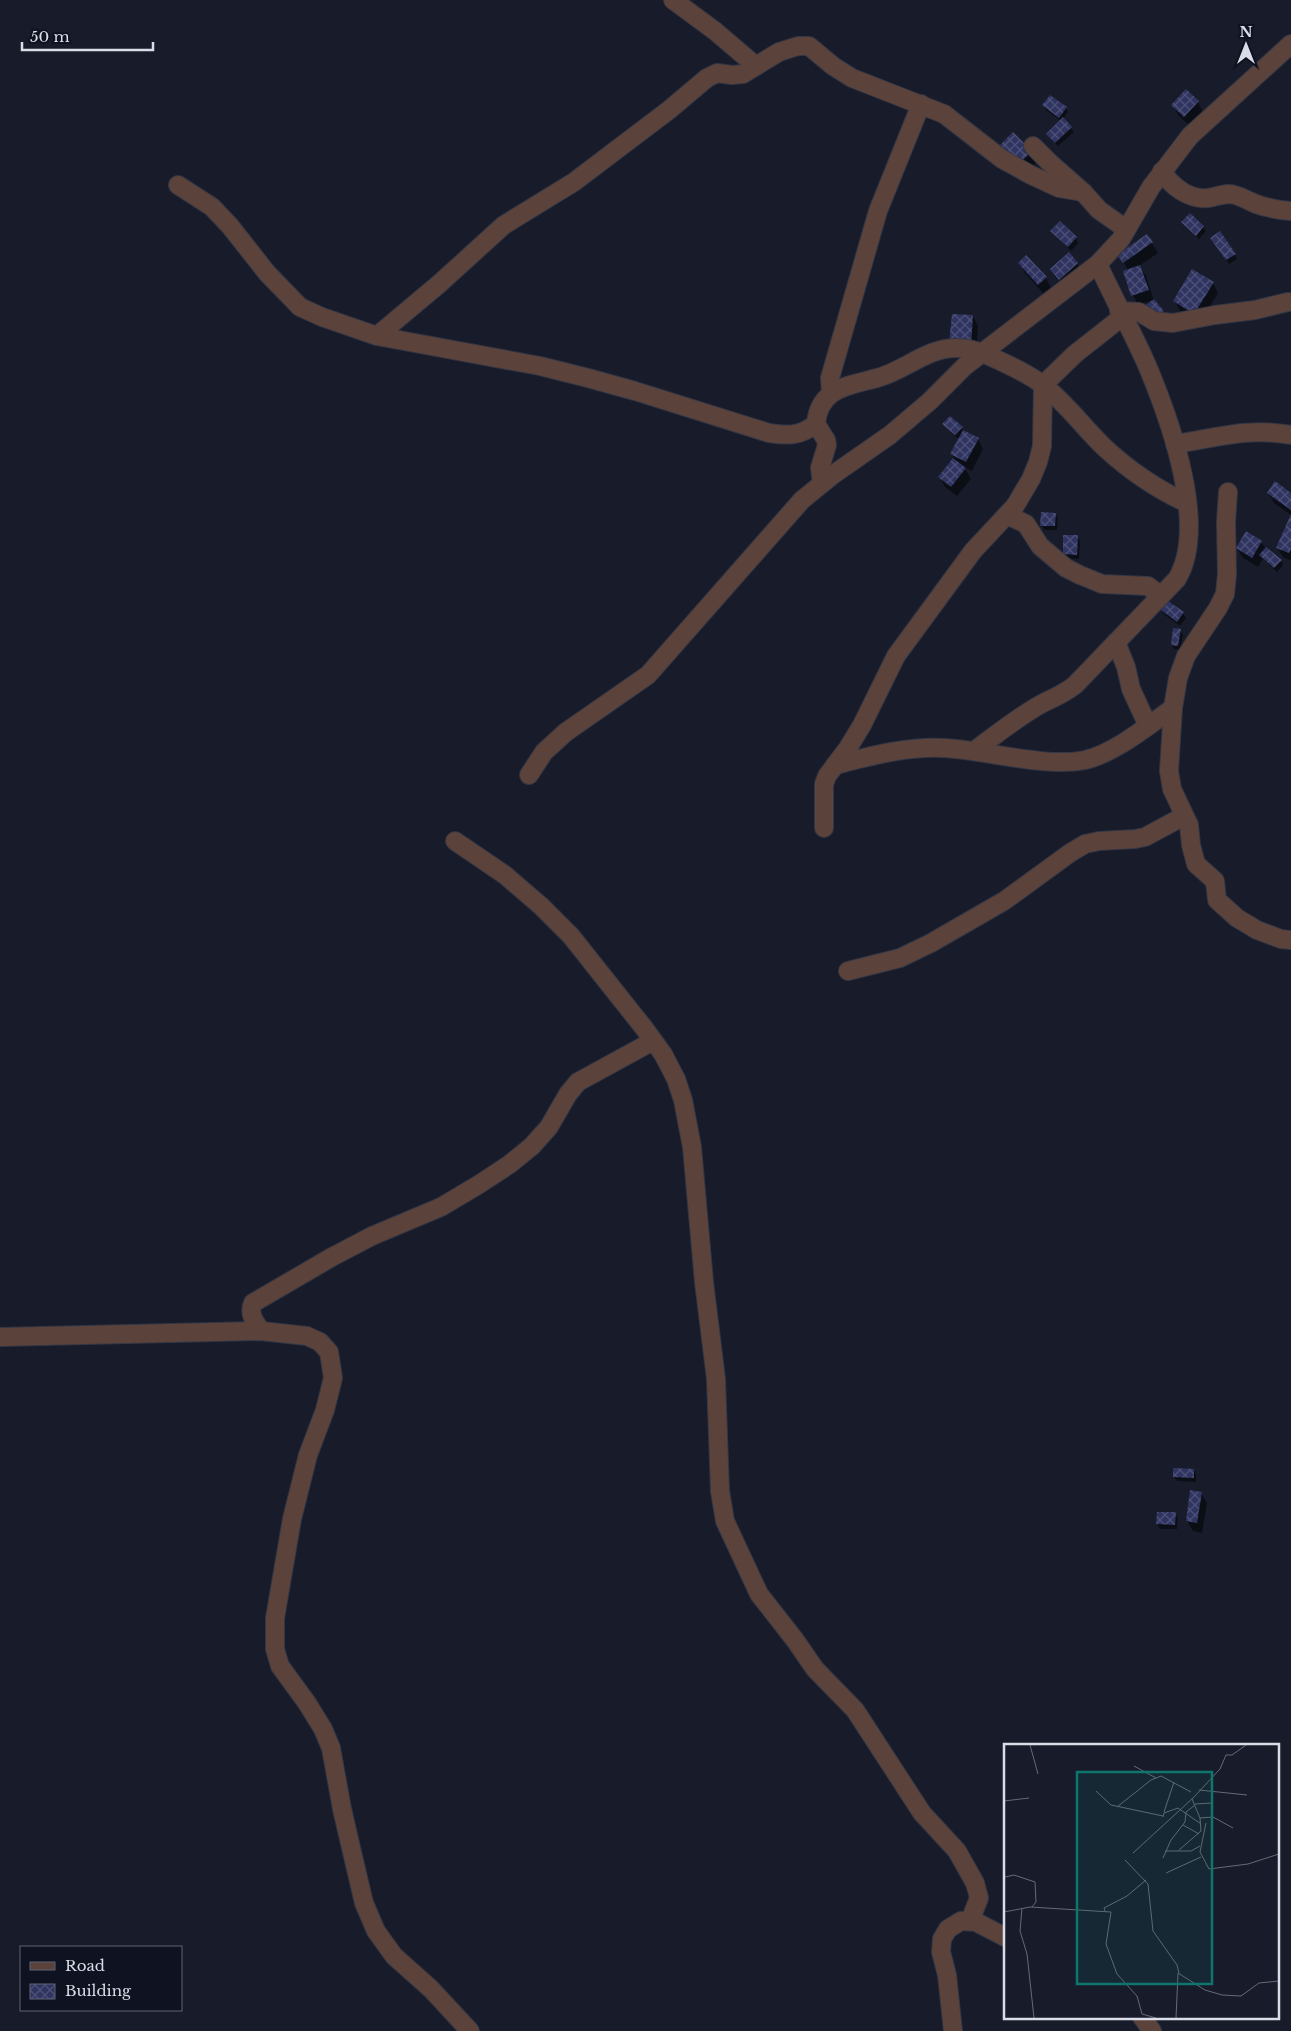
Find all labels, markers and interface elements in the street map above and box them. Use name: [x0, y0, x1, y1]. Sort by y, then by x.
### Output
scale bar: [22, 20, 154, 52]
north arrow: [1221, 20, 1271, 70]
text: N: [1239, 23, 1253, 41]
text: 50 m: [30, 27, 70, 46]
inset map: [1004, 1744, 1278, 2018]
legend: [20, 1946, 182, 2011]
text: Road: [65, 1956, 105, 1975]
text: Building: [65, 1981, 132, 2000]

